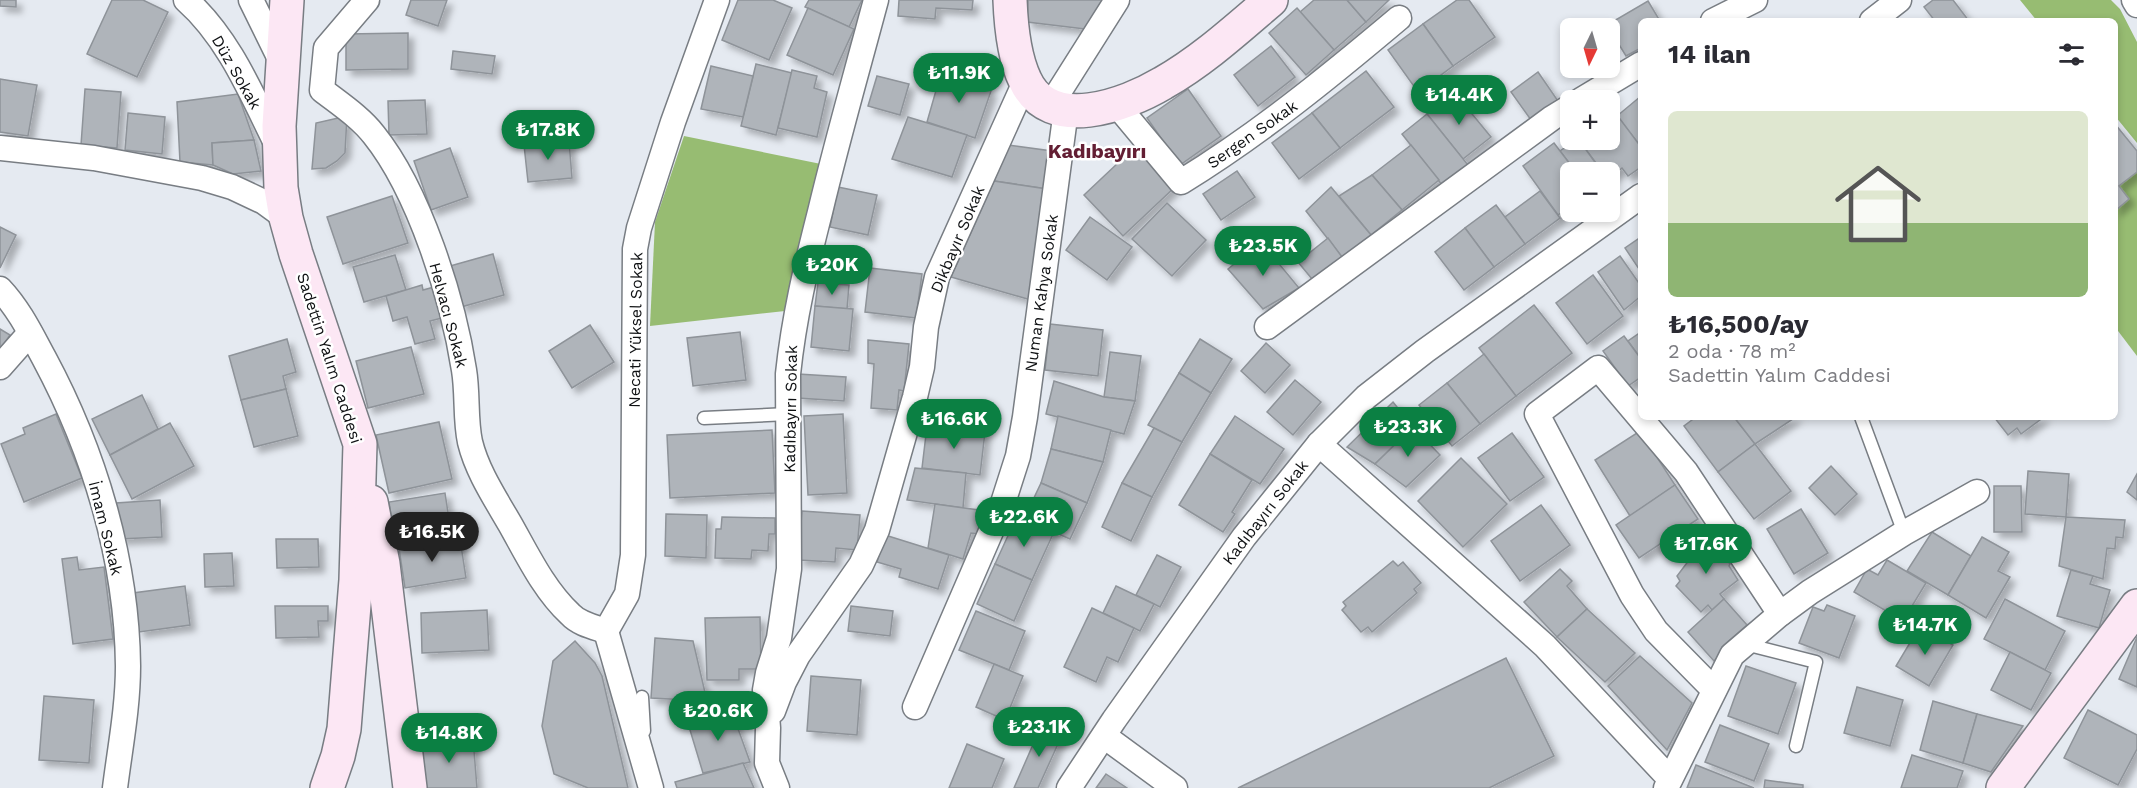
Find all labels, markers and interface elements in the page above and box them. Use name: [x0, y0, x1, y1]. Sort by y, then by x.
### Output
north arrow: [1560, 18, 1620, 78]
map controls: [1560, 18, 1620, 222]
street label: Düz Sokak: [208, 32, 265, 113]
icon: filters: [2055, 38, 2088, 71]
text: 14 ilan: [1668, 39, 1751, 69]
pin: ₺11.9K: [910, 53, 1008, 104]
text: ₺11.9K: [927, 60, 991, 84]
pin: ₺14.4K: [1410, 75, 1508, 126]
text: ₺14.4K: [1425, 82, 1493, 106]
button: +: [1560, 90, 1620, 150]
street label: Sergen Sokak: [1204, 96, 1301, 172]
pin: ₺17.8K: [499, 110, 597, 161]
text: ₺17.8K: [516, 117, 580, 141]
district label: Kadıbayırı: [1048, 139, 1146, 163]
icon: home: [1824, 150, 1932, 258]
button: −: [1560, 162, 1620, 222]
street label: Dikbayır Sokak: [926, 183, 989, 296]
street label: Numan Kahya Sokak: [1021, 213, 1062, 373]
pin: ₺23.5K: [1214, 226, 1312, 277]
text: ₺23.5K: [1228, 233, 1298, 257]
pin: ₺20K: [796, 245, 868, 296]
street label: Necati Yüksel Sokak: [625, 252, 646, 408]
text: ₺20K: [806, 252, 858, 276]
street label: Helvacı Sokak: [425, 260, 472, 370]
street label: Sadettin Yalım Caddesi: [293, 270, 366, 446]
text: ₺16,500/ay: [1668, 309, 1809, 339]
text: 2 oda · 78 m²: [1668, 339, 1796, 363]
street label: Kadıbayırı Sokak: [780, 345, 801, 473]
text: Sadettin Yalım Caddesi: [1668, 363, 1891, 387]
pin: ₺16.6K: [905, 399, 1003, 450]
text: ₺16.6K: [921, 406, 987, 430]
pin: ₺23.3K: [1359, 407, 1457, 458]
text: ₺23.3K: [1373, 414, 1443, 438]
street label: Kadıbayırı Sokak: [1219, 456, 1312, 569]
street label: İmam Sokak: [85, 479, 126, 577]
pin: ₺22.6K: [975, 497, 1073, 548]
text: ₺22.6K: [989, 504, 1059, 528]
pin: ₺16.5K: [383, 512, 481, 563]
text: ₺16.5K: [399, 519, 465, 543]
pin: ₺17.6K: [1657, 524, 1755, 575]
text: ₺17.6K: [1674, 531, 1738, 555]
pin: ₺14.7K: [1876, 605, 1974, 656]
text: ₺14.7K: [1892, 612, 1958, 636]
pin: ₺20.6K: [669, 691, 767, 742]
text: ₺20.6K: [683, 698, 753, 722]
pin: ₺23.1K: [990, 707, 1088, 758]
pin: ₺14.8K: [400, 713, 498, 764]
text: ₺23.1K: [1007, 714, 1071, 738]
text: ₺14.8K: [415, 720, 483, 744]

